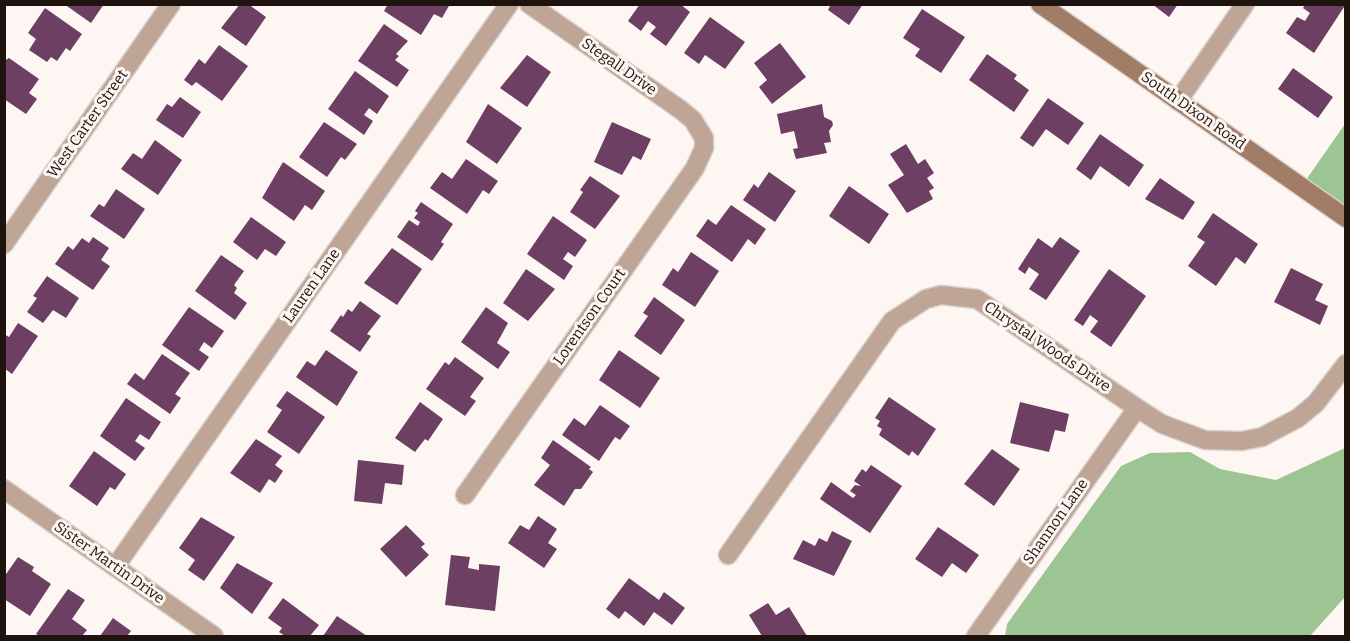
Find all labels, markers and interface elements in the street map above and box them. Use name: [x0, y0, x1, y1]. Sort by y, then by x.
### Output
street label: Stegall Drive: [578, 35, 660, 99]
street label: West Carter Street: [44, 67, 132, 181]
street label: South Dixon Road: [1137, 68, 1249, 154]
street label: Lauren Lane: [280, 245, 344, 327]
street label: Lorentson Court: [550, 265, 630, 369]
street label: Chrystal Woods Drive: [980, 298, 1114, 396]
street label: Shannon Lane: [1020, 476, 1092, 568]
street label: Sister Martin Drive: [50, 518, 168, 608]

